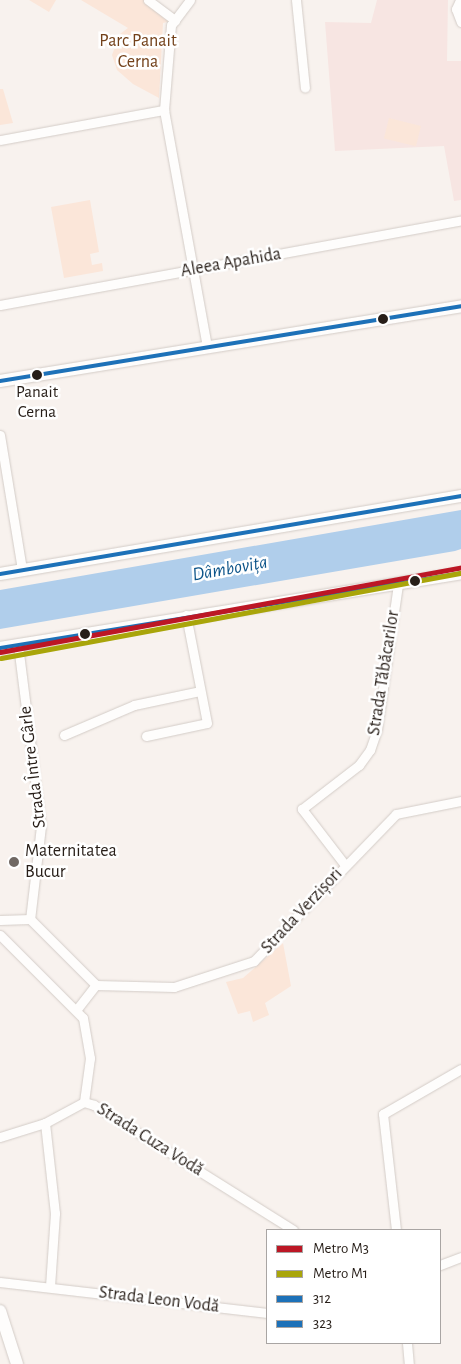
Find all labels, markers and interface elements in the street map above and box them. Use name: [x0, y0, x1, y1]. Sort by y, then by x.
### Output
park label: Parc Panait Cerna: [99, 31, 177, 74]
street label: Aleea Apahida: [179, 244, 283, 282]
unlabelled marker: [378, 314, 388, 324]
marker: Panait Cerna: [32, 370, 42, 380]
place label: Panait Cerna: [16, 382, 58, 422]
water label: Dâmbovița: [191, 551, 269, 587]
unlabelled marker: [410, 576, 420, 586]
street label: Strada Tăbăcarilor: [363, 609, 405, 737]
unlabelled marker: [80, 629, 90, 639]
street label: Strada Între Gârle: [15, 705, 51, 829]
place label: Maternitatea Bucur: [25, 841, 117, 884]
marker: Maternitatea Bucur: [7, 855, 21, 869]
street label: Strada Verzișori: [257, 864, 347, 958]
street label: Strada Cuza Vodă: [93, 1099, 207, 1181]
legend: [266, 1229, 441, 1344]
text: Metro M3: [313, 1241, 369, 1256]
text: Metro M1: [313, 1266, 368, 1281]
street label: Strada Leon Vodă: [98, 1282, 220, 1318]
text: 312: [313, 1291, 331, 1306]
text: 323: [313, 1316, 332, 1331]

